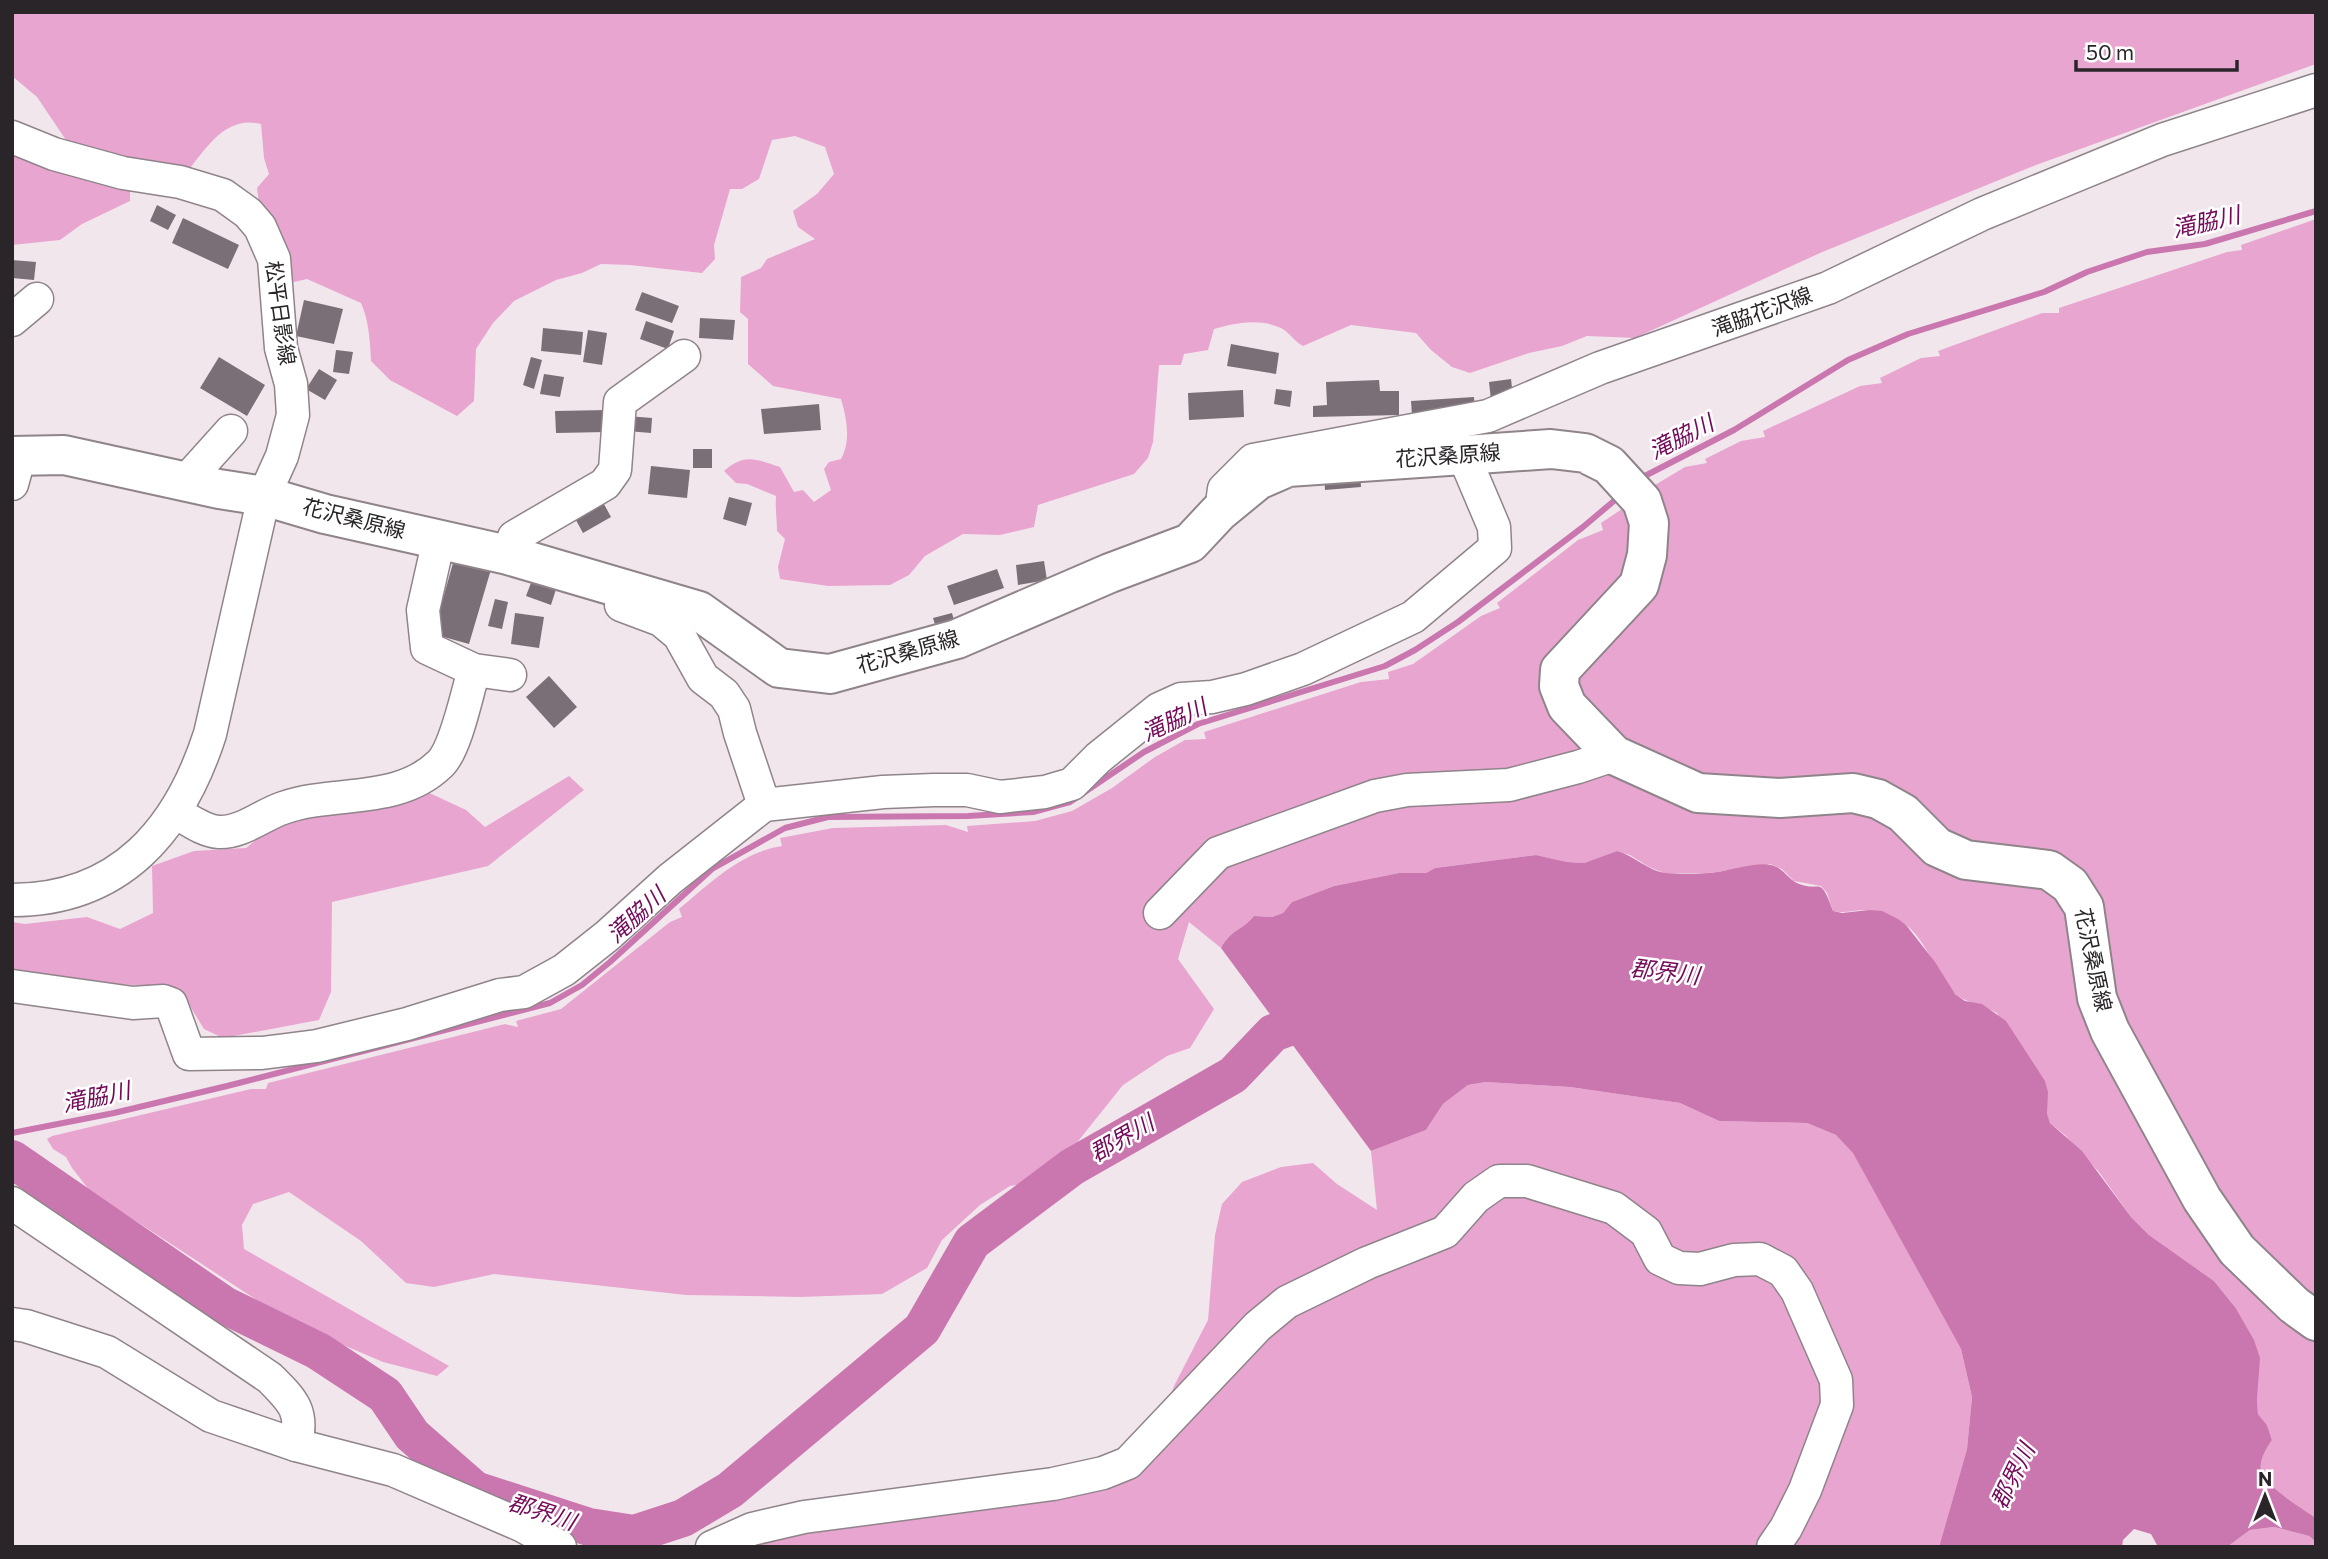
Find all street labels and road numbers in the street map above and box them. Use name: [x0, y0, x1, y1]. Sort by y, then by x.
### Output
street label: 松平日影線: [262, 259, 301, 367]
street label: 滝脇花沢線: [1708, 281, 1815, 340]
street label: 花沢桑原線: [1395, 438, 1501, 471]
street label: 花沢桑原線: [300, 493, 408, 542]
street label: 花沢桑原線: [854, 624, 961, 677]
street label: 花沢桑原線: [2071, 906, 2118, 1014]

